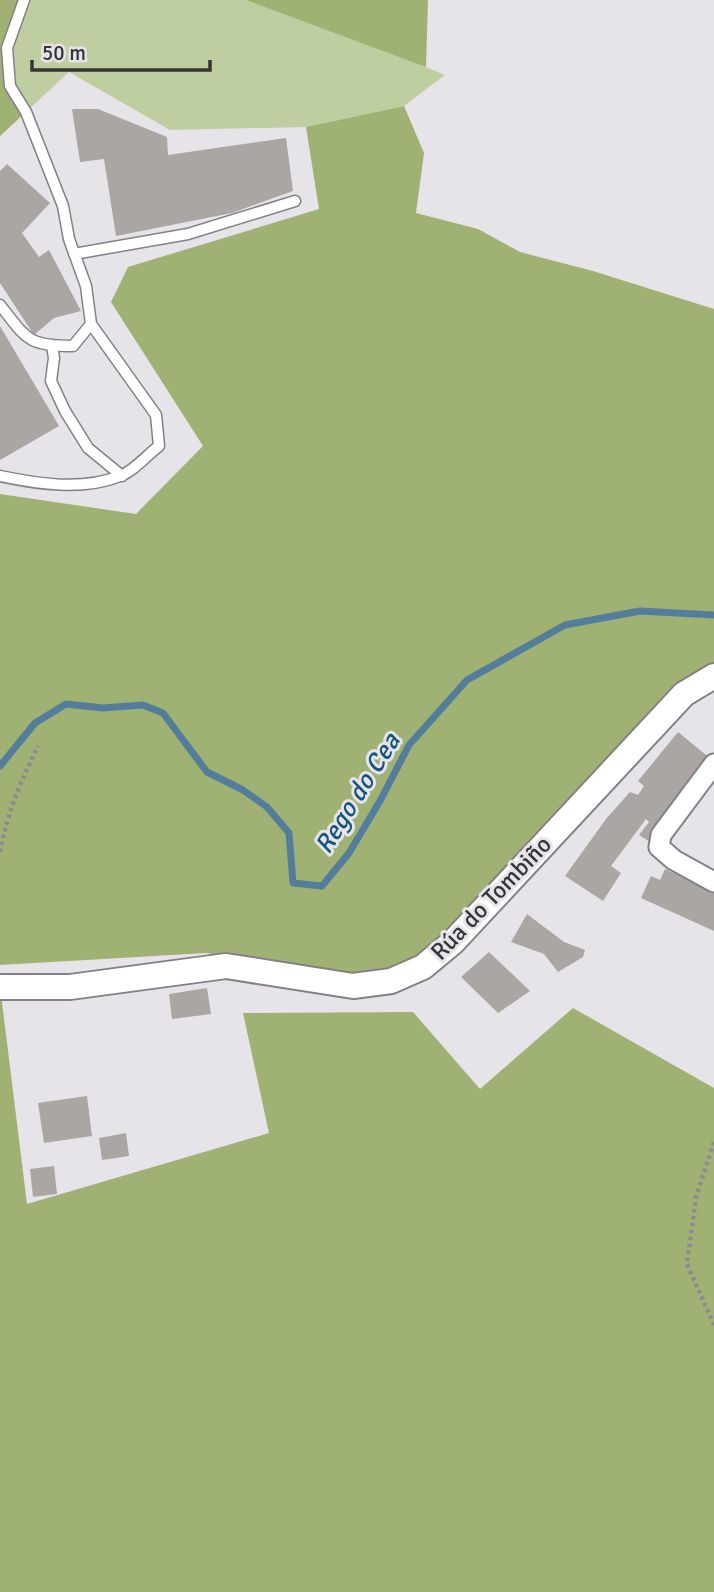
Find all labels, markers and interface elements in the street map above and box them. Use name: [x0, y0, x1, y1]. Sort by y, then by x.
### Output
scale bar: [32, 28, 210, 72]
text: 50 m: [42, 40, 86, 66]
water label: Rego do Cea: [308, 727, 408, 860]
street label: Rúa do Tombiño: [424, 830, 558, 966]

